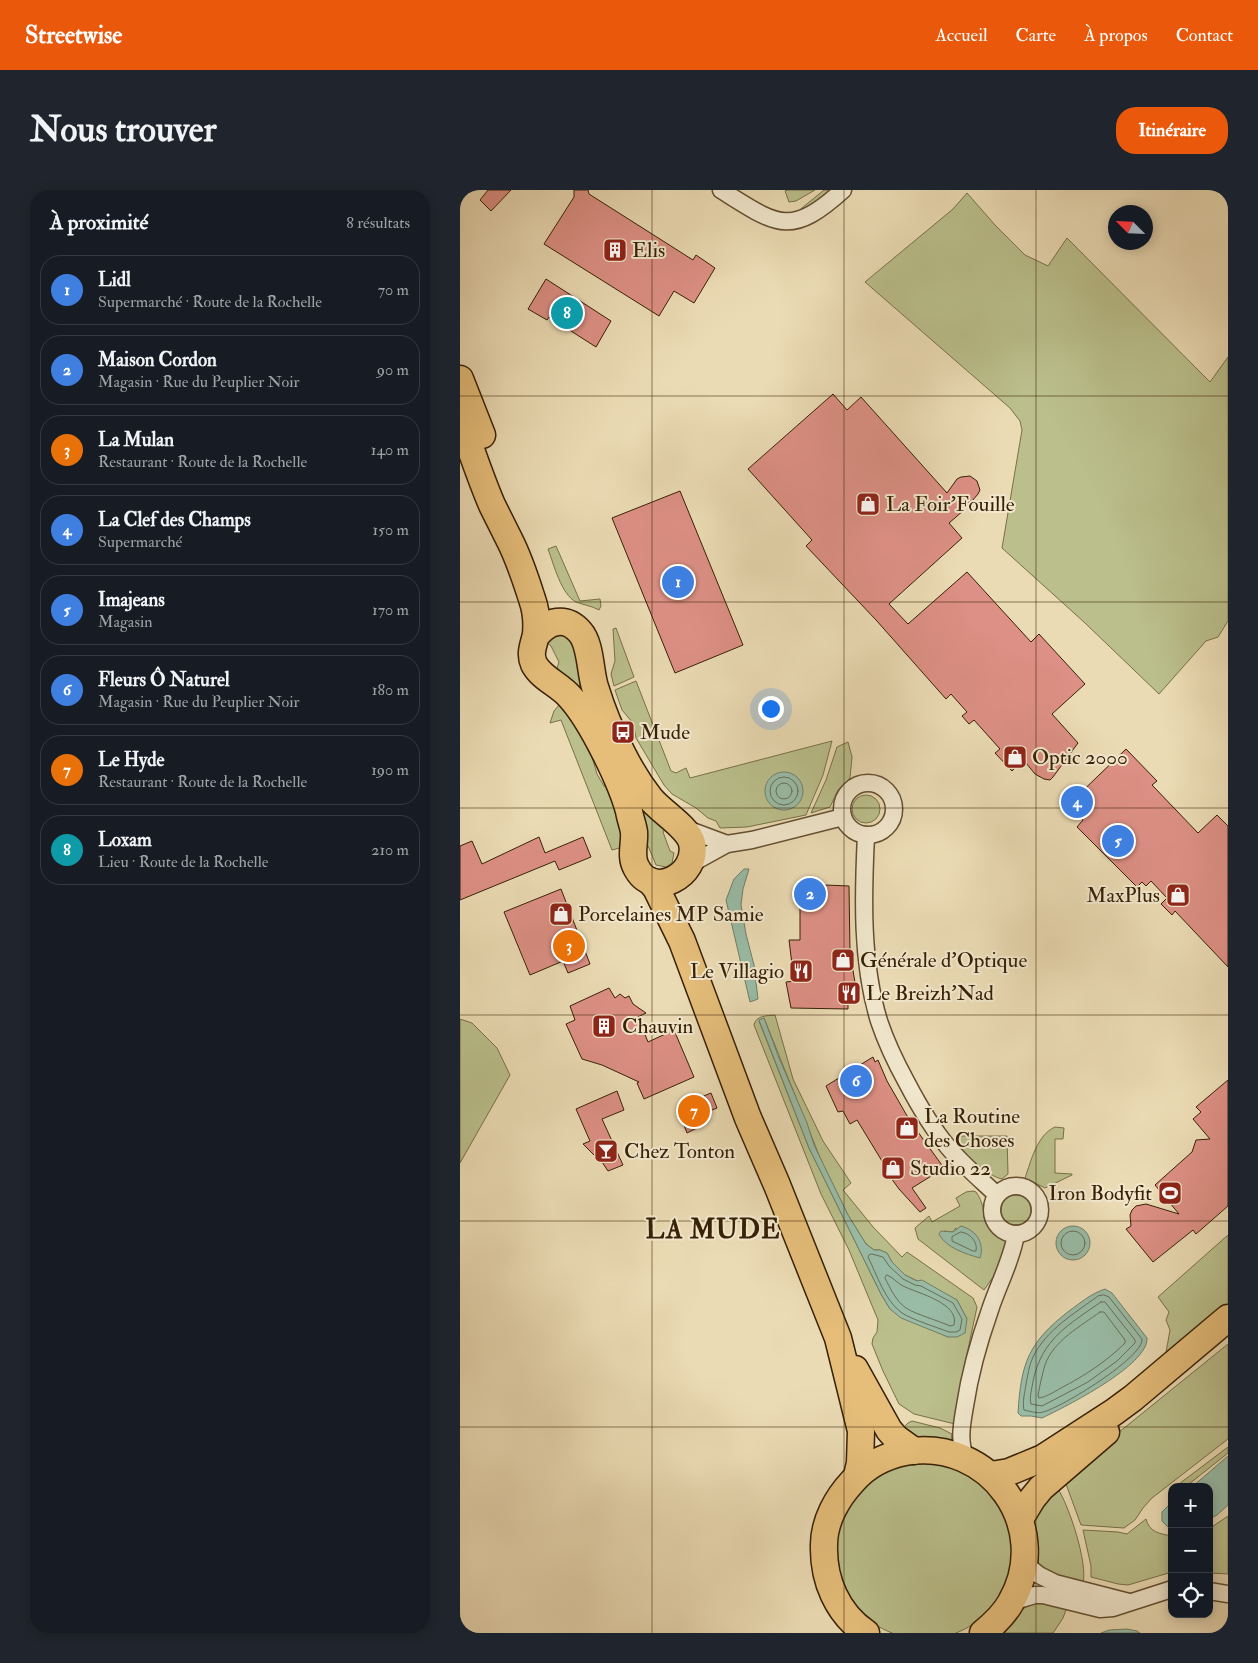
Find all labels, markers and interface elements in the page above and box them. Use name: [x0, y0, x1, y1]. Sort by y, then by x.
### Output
text: Streetwise: [25, 20, 122, 51]
text: Accueil: [935, 24, 988, 47]
text: Carte: [1016, 24, 1056, 47]
text: À propos: [1084, 24, 1148, 47]
text: Contact: [1176, 24, 1233, 47]
button: Itinéraire: [1116, 107, 1228, 154]
text: Nous trouver: [30, 108, 217, 152]
north arrow: [1108, 205, 1153, 250]
text: À proximité: [50, 209, 148, 236]
text: 8 résultats: [346, 213, 410, 233]
building icon: Elis: [602, 237, 628, 263]
place label: Elis: [632, 237, 665, 264]
text: Lidl: [98, 268, 131, 292]
text: 1: [64, 280, 70, 300]
text: 70 m: [378, 280, 409, 300]
text: Supermarché · Route de la Rochelle: [98, 292, 322, 312]
pin: 8: [551, 294, 583, 332]
text: Maison Cordon: [98, 348, 217, 372]
text: 2: [63, 360, 71, 380]
text: 90 m: [377, 360, 409, 380]
text: Magasin · Rue du Peuplier Noir: [98, 372, 299, 392]
text: La Mulan: [98, 428, 174, 452]
text: 3: [64, 440, 70, 460]
text: 140 m: [371, 440, 409, 460]
text: Restaurant · Route de la Rochelle: [98, 452, 307, 472]
shop icon: La Foir'Fouille: [855, 491, 881, 517]
place label: La Foir'Fouille: [886, 491, 1015, 518]
text: La Clef des Champs: [98, 508, 251, 532]
text: 4: [63, 520, 71, 540]
text: 150 m: [372, 520, 409, 540]
text: Supermarché: [98, 532, 182, 552]
pin: 1: [662, 563, 694, 601]
text: Imajeans: [98, 588, 165, 612]
text: 5: [63, 600, 71, 620]
text: 170 m: [372, 600, 409, 620]
text: Magasin: [98, 612, 152, 632]
text: Fleurs Ô Naturel: [98, 668, 230, 692]
text: 6: [63, 680, 71, 700]
text: 180 m: [372, 680, 409, 700]
text: Magasin · Rue du Peuplier Noir: [98, 692, 299, 712]
your location: [758, 696, 784, 722]
bus stop icon: Mude: [610, 719, 636, 745]
place label: Mude: [640, 719, 690, 746]
shop icon: Optic 2000: [1002, 744, 1028, 770]
place label: Optic 2000: [1032, 744, 1128, 771]
text: Le Hyde: [98, 748, 165, 772]
text: 7: [63, 760, 71, 780]
text: 190 m: [371, 760, 409, 780]
text: Restaurant · Route de la Rochelle: [98, 772, 307, 792]
pin: 4: [1061, 783, 1093, 821]
pin: 5: [1102, 822, 1134, 860]
text: Loxam: [98, 828, 152, 852]
text: 8: [63, 840, 71, 860]
text: 210 m: [371, 840, 409, 860]
text: Lieu · Route de la Rochelle: [98, 852, 268, 872]
pin: 2: [794, 875, 826, 913]
place label: MaxPlus: [1086, 882, 1160, 909]
shop icon: MaxPlus: [1165, 882, 1191, 908]
shop icon: Porcelaines MP Samie: [548, 901, 574, 927]
place label: Porcelaines MP Samie: [578, 901, 764, 928]
pin: 3: [553, 927, 585, 965]
shop icon: Générale d'Optique: [830, 947, 856, 973]
place label: Générale d'Optique: [860, 947, 1027, 974]
place label: Le Villagio: [690, 958, 784, 985]
restaurant icon: Le Villagio: [788, 958, 814, 984]
restaurant icon: Le Breizh'Nad: [836, 980, 862, 1006]
place label: Le Breizh'Nad: [866, 980, 995, 1007]
building icon: Chauvin: [591, 1013, 617, 1039]
place label: Chauvin: [622, 1013, 694, 1040]
pin: 6: [840, 1062, 872, 1100]
pin: 7: [678, 1092, 710, 1130]
place label: La Routine des Choses: [924, 1103, 1020, 1154]
shop icon: La Routine des Choses: [894, 1115, 920, 1141]
bar icon: Chez Tonton: [593, 1138, 619, 1164]
place label: Chez Tonton: [624, 1138, 735, 1165]
shop icon: Studio 22: [880, 1155, 906, 1181]
place label: Studio 22: [910, 1155, 991, 1182]
place label: Iron Bodyfit: [1049, 1180, 1152, 1207]
sports icon: Iron Bodyfit: [1157, 1180, 1183, 1206]
district label: LA MUDE: [646, 1214, 780, 1246]
map controls: [1168, 1483, 1213, 1618]
button: +: [1168, 1483, 1213, 1528]
button: −: [1168, 1528, 1213, 1573]
button: locate: [1168, 1573, 1213, 1618]

